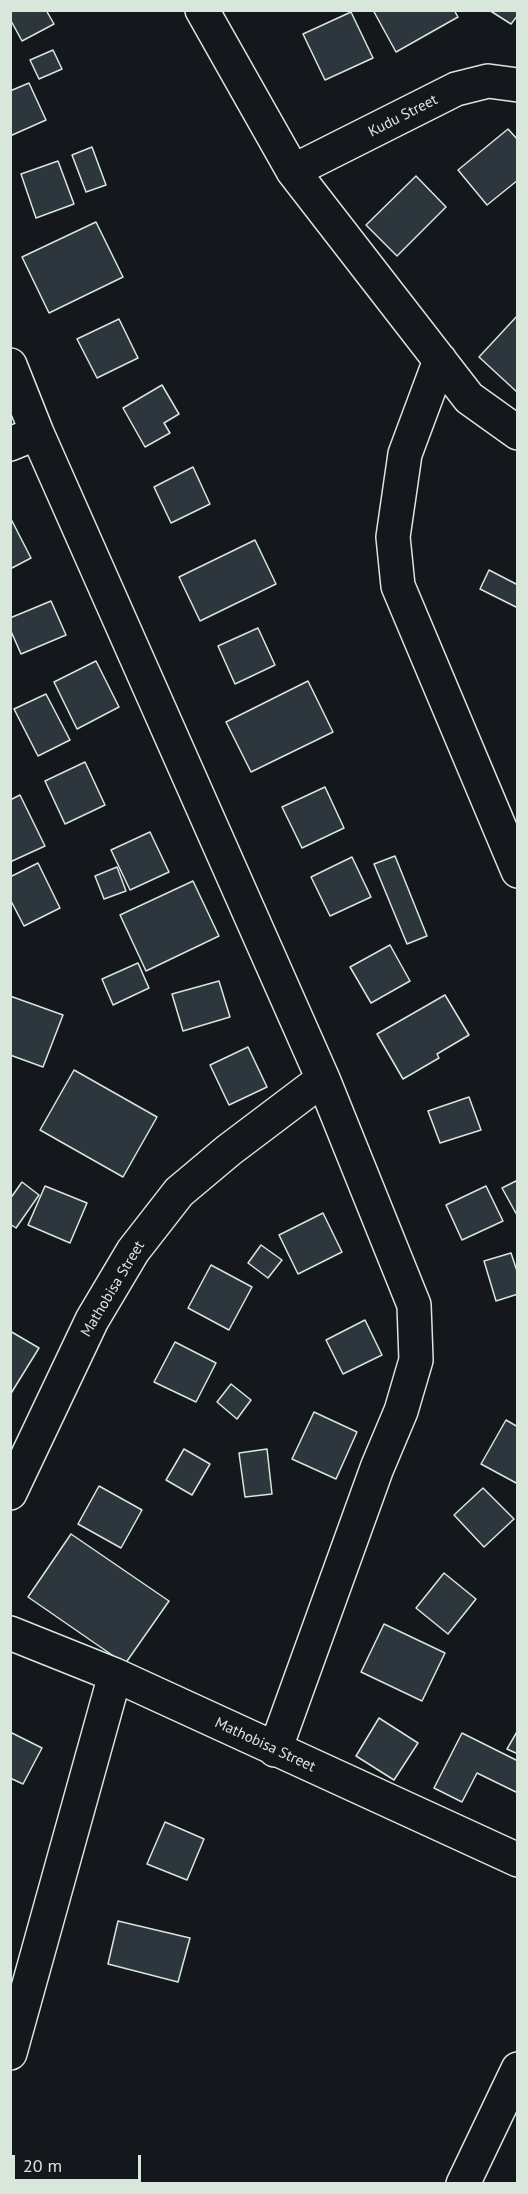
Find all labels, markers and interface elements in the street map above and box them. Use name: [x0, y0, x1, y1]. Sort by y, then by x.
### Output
street label: Kudu Street: [365, 91, 441, 141]
street label: Mathobisa Street: [77, 1238, 149, 1340]
street label: Mathobisa Street: [212, 1714, 318, 1776]
scale bar: [15, 2143, 144, 2181]
text: 20 m: [23, 2154, 62, 2177]

